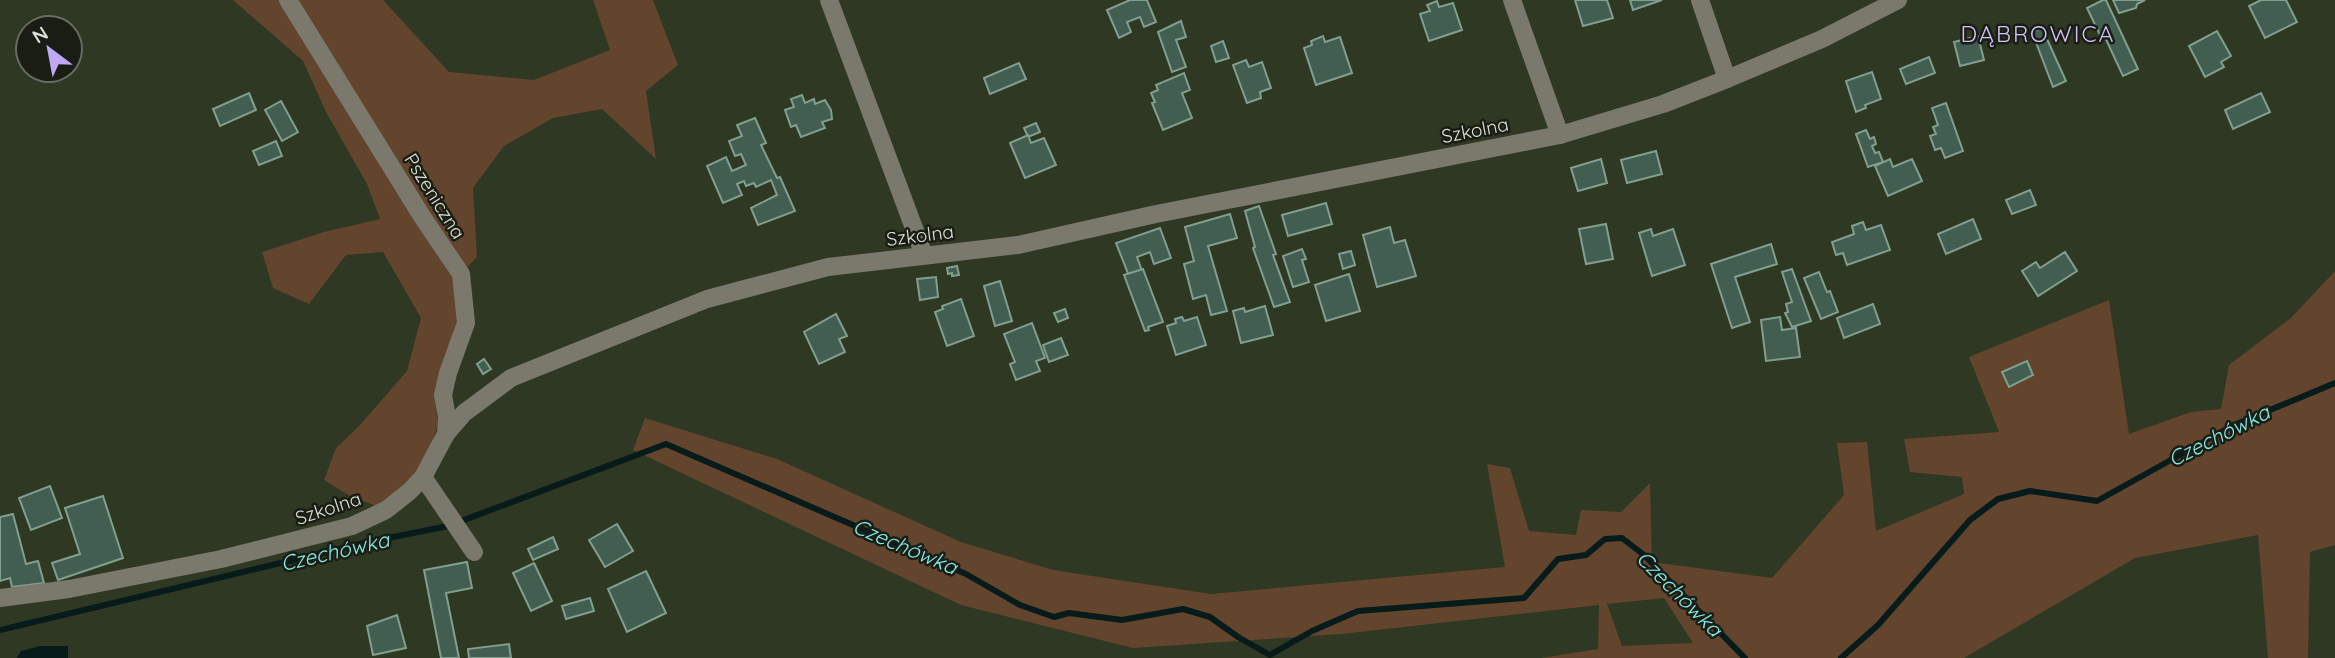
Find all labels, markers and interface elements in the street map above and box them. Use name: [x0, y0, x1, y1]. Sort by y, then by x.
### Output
north arrow: [14, 14, 84, 84]
district label: DĄBROWICA: [1961, 19, 2115, 48]
text: N: [28, 21, 52, 48]
street label: Szkolna: [1439, 112, 1511, 148]
street label: Pszeniczna: [399, 149, 471, 243]
street label: Szkolna: [885, 219, 955, 251]
water label: Czechówka: [2163, 398, 2275, 472]
street label: Szkolna: [292, 486, 364, 530]
water label: Czechówka: [849, 513, 963, 580]
water label: Czechówka: [278, 526, 393, 576]
water label: Czechówka: [1631, 545, 1729, 642]

